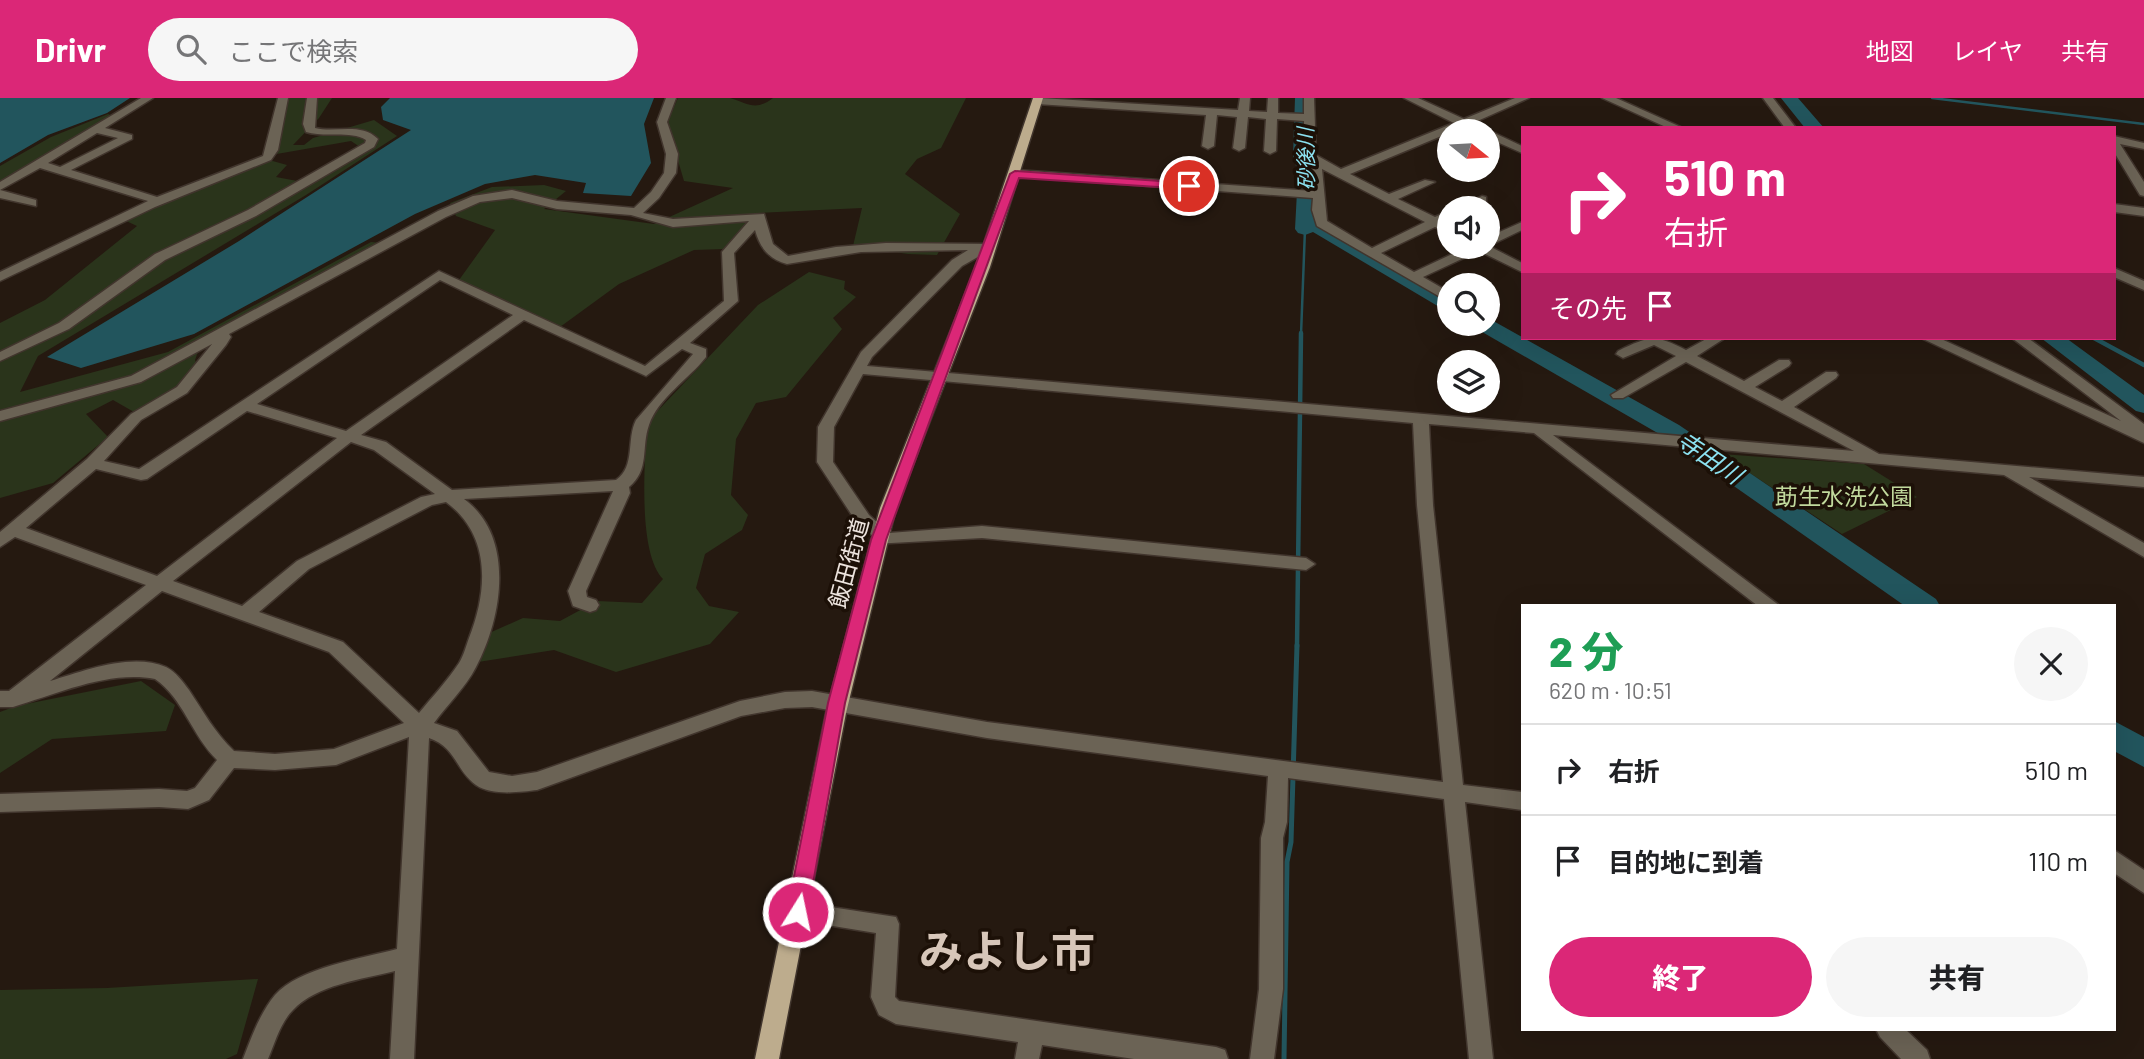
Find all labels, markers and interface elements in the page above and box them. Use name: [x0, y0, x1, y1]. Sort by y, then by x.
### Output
search box: [148, 18, 638, 81]
text: Drivr: [35, 29, 106, 69]
icon: search: [172, 30, 210, 68]
text: ここで検索: [228, 35, 358, 66]
text: 地図: [1866, 36, 1914, 65]
text: レイヤ: [1952, 36, 2023, 65]
text: 共有: [2061, 36, 2109, 65]
north arrow: [1437, 119, 1500, 182]
map controls: [1437, 119, 1500, 413]
water label: 砂後川: [1292, 125, 1318, 191]
text: 510 m: [1664, 147, 1786, 206]
icon: right: [1549, 154, 1640, 245]
pin: [1159, 156, 1219, 216]
icon: arrive: [1170, 167, 1208, 205]
button: sound: [1437, 196, 1500, 259]
text: 右折: [1664, 212, 1728, 250]
button: search: [1437, 273, 1500, 336]
icon: arrive: [1641, 287, 1679, 325]
text: その先: [1549, 292, 1627, 323]
button: layers: [1437, 350, 1500, 413]
water label: 寺田川: [1672, 425, 1750, 491]
park label: 莇生水洗公園: [1775, 482, 1913, 510]
street label: 飯田街道: [823, 515, 873, 611]
text: 2 分: [1549, 625, 1623, 675]
button: close: [2014, 627, 2088, 701]
text: 620 m · 10:51: [1549, 676, 1672, 704]
icon: right: [1549, 751, 1587, 789]
text: 510 m: [2025, 754, 2088, 785]
text: 右折: [1608, 755, 1660, 786]
icon: arrive: [1549, 842, 1587, 880]
text: 110 m: [2028, 845, 2088, 876]
text: 目的地に到着: [1608, 846, 1764, 877]
position arrow: [761, 875, 835, 949]
district label: みよし市: [919, 923, 1095, 976]
button: 終了: [1549, 937, 1812, 1017]
button: 共有: [1826, 937, 2088, 1017]

